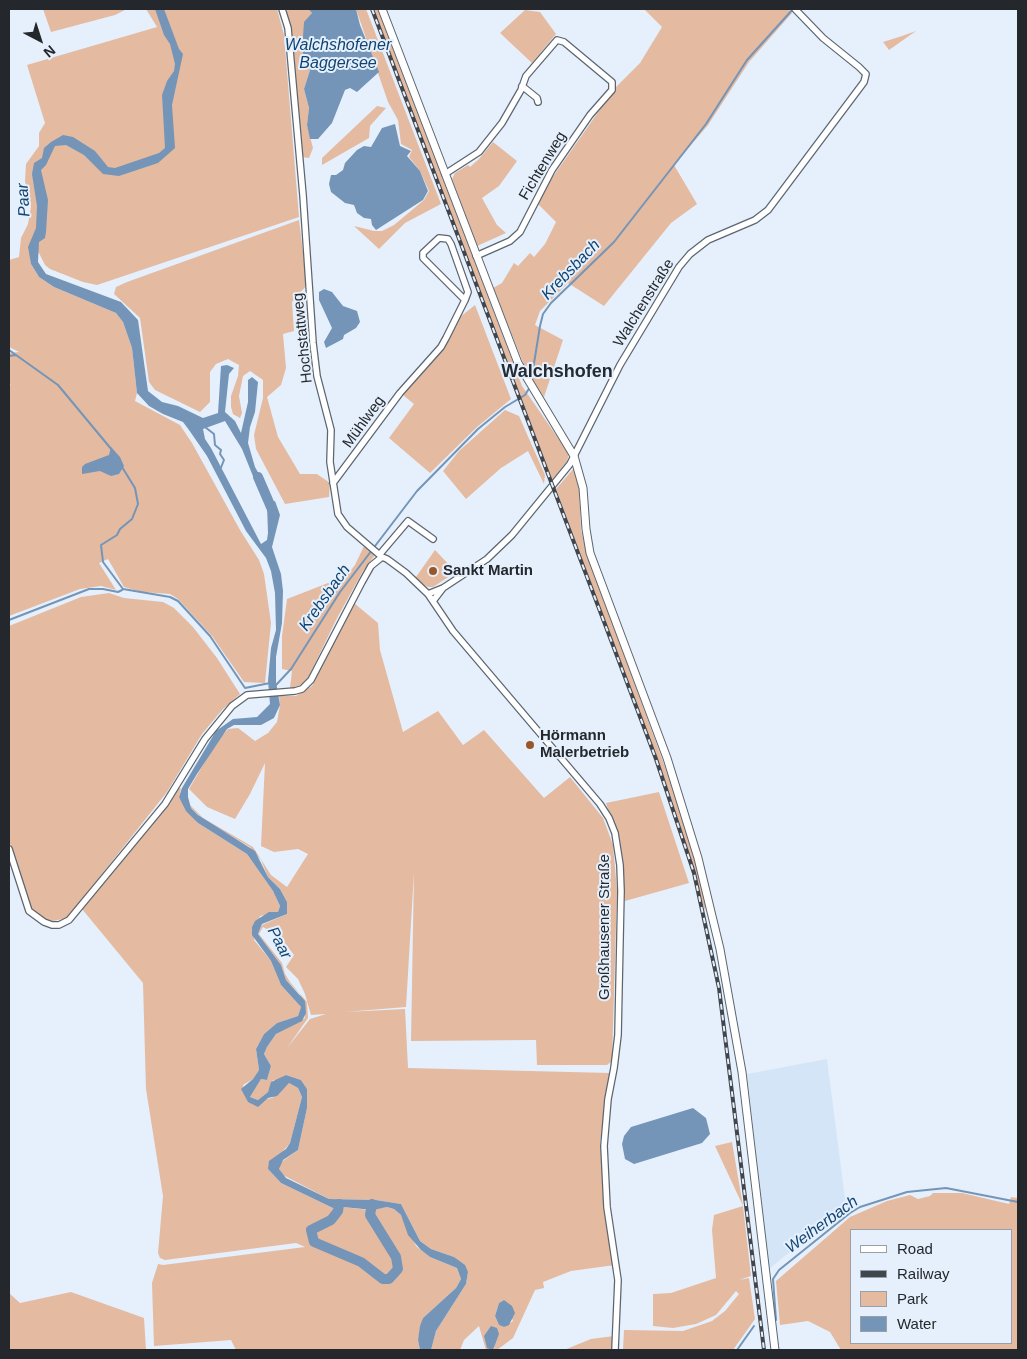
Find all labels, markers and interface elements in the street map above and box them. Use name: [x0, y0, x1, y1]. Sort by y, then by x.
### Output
north arrow: [15, 15, 65, 65]
water label: Walchshofener Baggersee: [285, 36, 391, 74]
text: N: [41, 42, 59, 61]
street label: Fichtenweg: [516, 128, 570, 204]
water label: Paar: [13, 182, 35, 218]
water label: Krebsbach: [538, 236, 604, 304]
street label: Walchenstraße: [610, 256, 678, 350]
street label: Hochstattweg: [289, 292, 317, 384]
district label: Walchshofen: [501, 361, 613, 383]
street label: Mühlweg: [339, 392, 389, 452]
water label: Krebsbach: [295, 561, 355, 635]
place label: Sankt Martin: [443, 562, 533, 580]
marker: Sankt Martin: [427, 565, 439, 577]
place label: Hörmann Malerbetrieb: [540, 727, 629, 762]
marker: Hörmann Malerbetrieb: [524, 739, 536, 751]
street label: Großhausener Straße: [596, 854, 614, 1000]
water label: Paar: [263, 924, 295, 962]
water label: Weiherbach: [782, 1192, 862, 1258]
legend: [850, 1229, 1012, 1344]
text: Road: [897, 1240, 933, 1257]
text: Railway: [897, 1265, 950, 1282]
text: Park: [897, 1290, 928, 1307]
text: Water: [897, 1315, 936, 1332]

